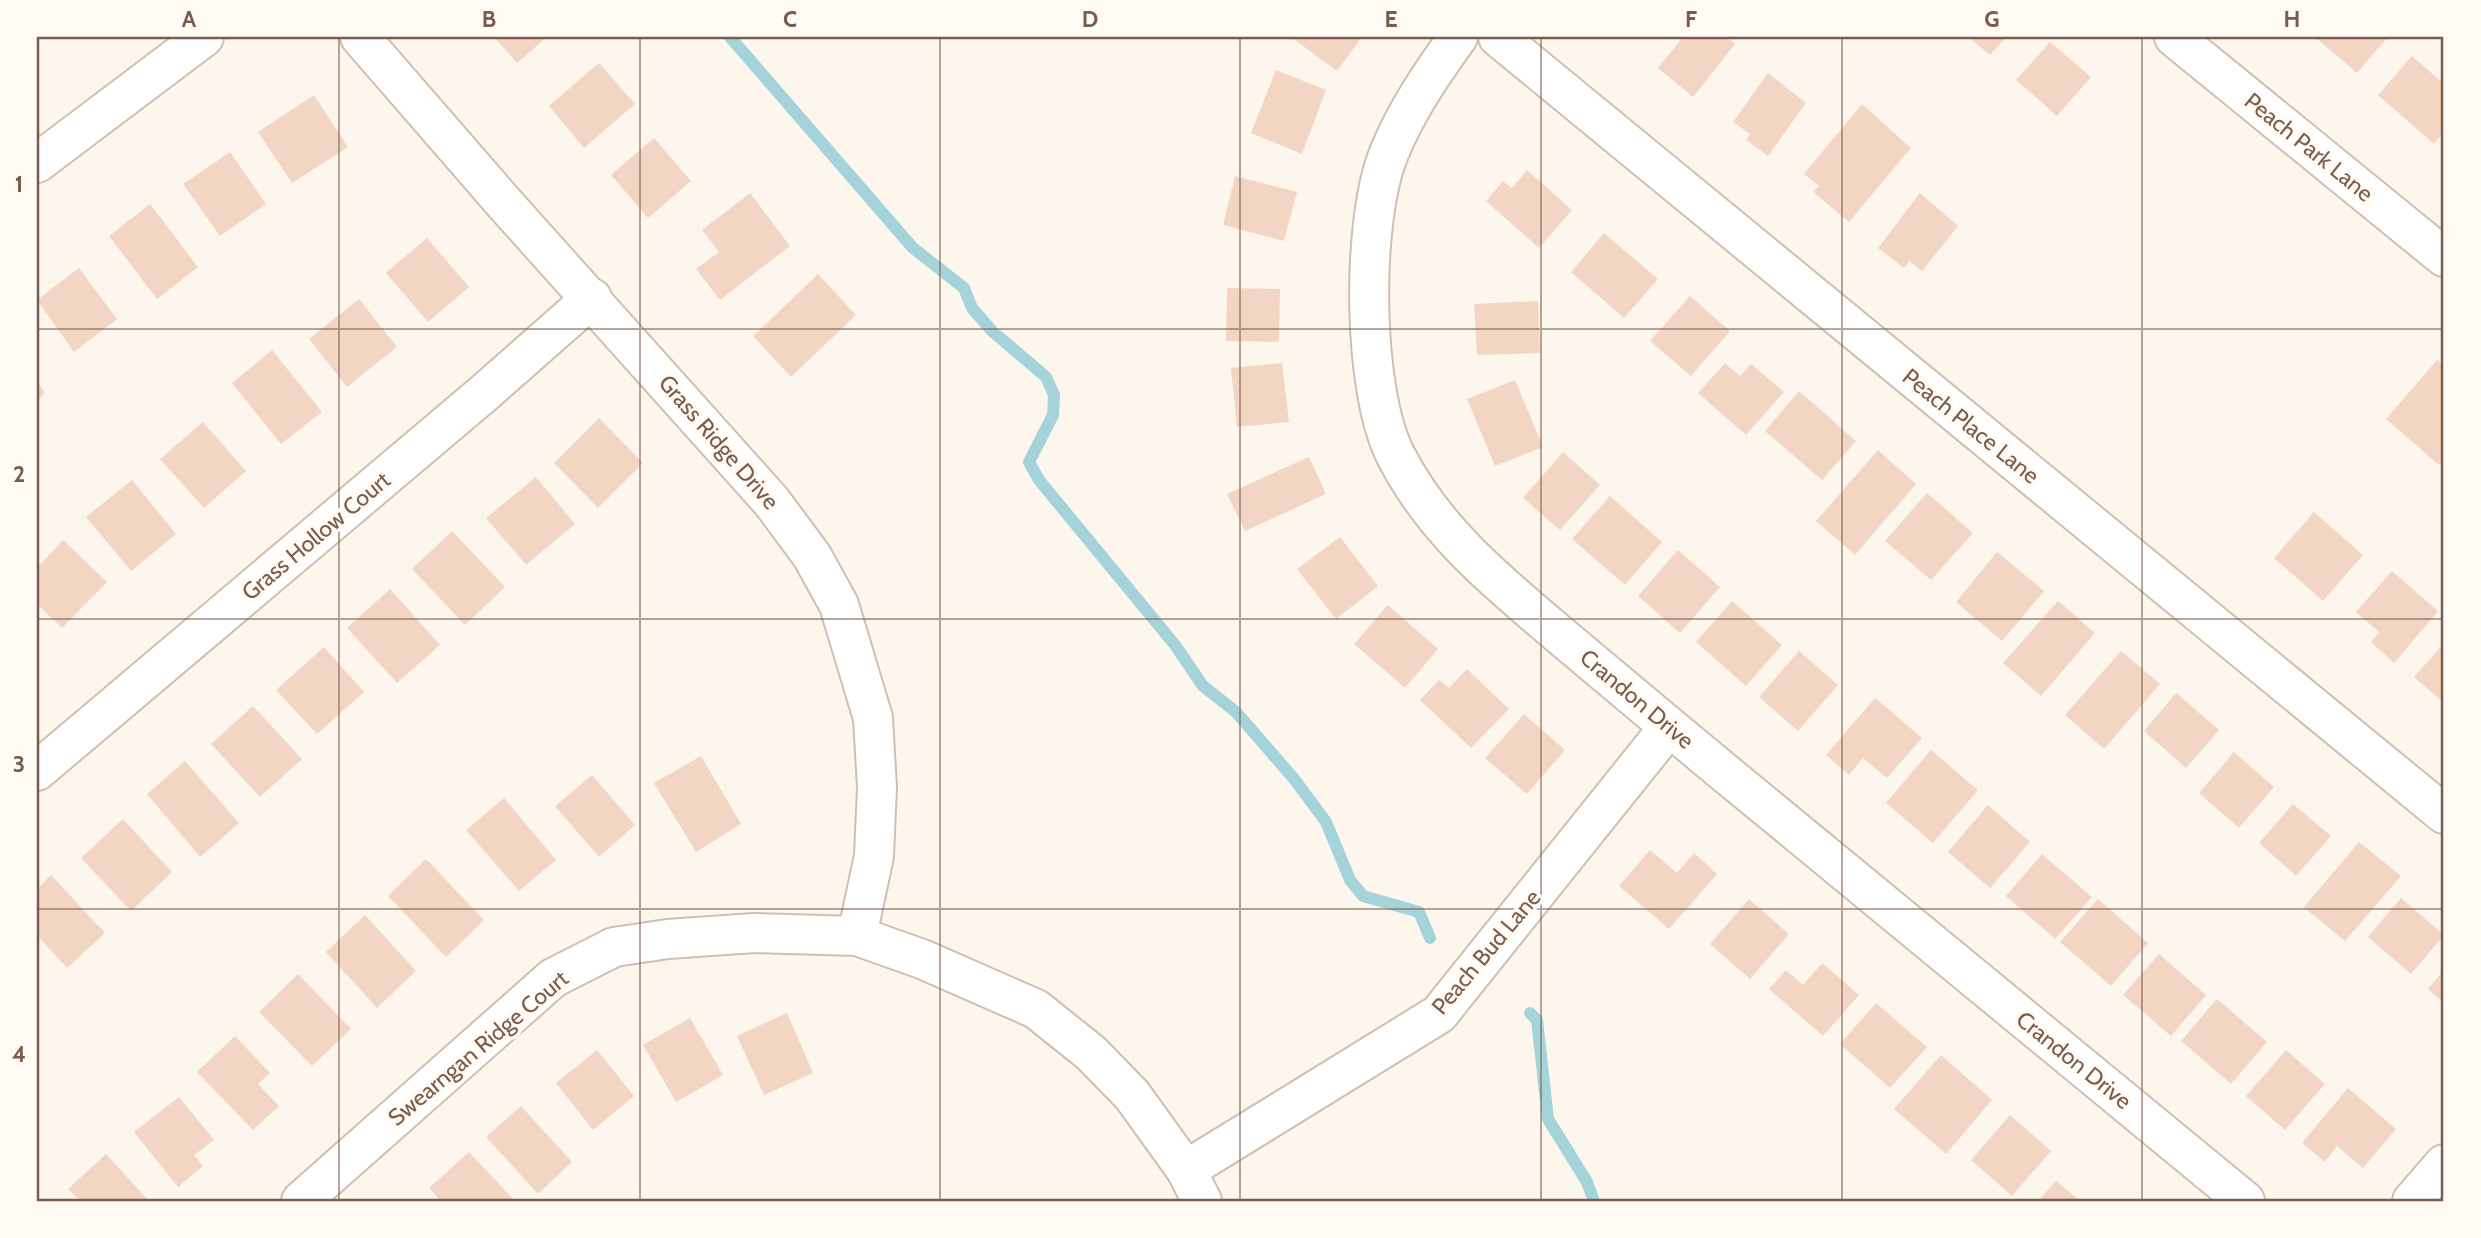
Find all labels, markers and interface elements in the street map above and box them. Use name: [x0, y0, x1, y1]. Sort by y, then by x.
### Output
text: A: [182, 5, 197, 33]
text: B: [482, 5, 496, 33]
text: C: [783, 5, 797, 33]
text: D: [1082, 5, 1098, 33]
text: E: [1384, 5, 1398, 33]
text: F: [1685, 5, 1697, 33]
text: G: [1984, 5, 2000, 33]
text: H: [2284, 5, 2300, 33]
street label: Peach Park Lane: [2239, 87, 2379, 208]
text: 1: [15, 170, 23, 198]
street label: Peach Place Lane: [1897, 362, 2045, 490]
street label: Grass Ridge Drive: [653, 369, 785, 515]
text: 2: [13, 460, 25, 488]
street label: Grass Hollow Court: [236, 466, 396, 606]
street label: Crandon Drive: [1574, 643, 1700, 755]
text: 3: [13, 750, 25, 778]
street label: Peach Bud Lane: [1426, 884, 1547, 1020]
street label: Swearngan Ridge Court: [382, 964, 574, 1132]
street label: Crandon Drive: [2011, 1005, 2137, 1115]
text: 4: [12, 1040, 26, 1068]

